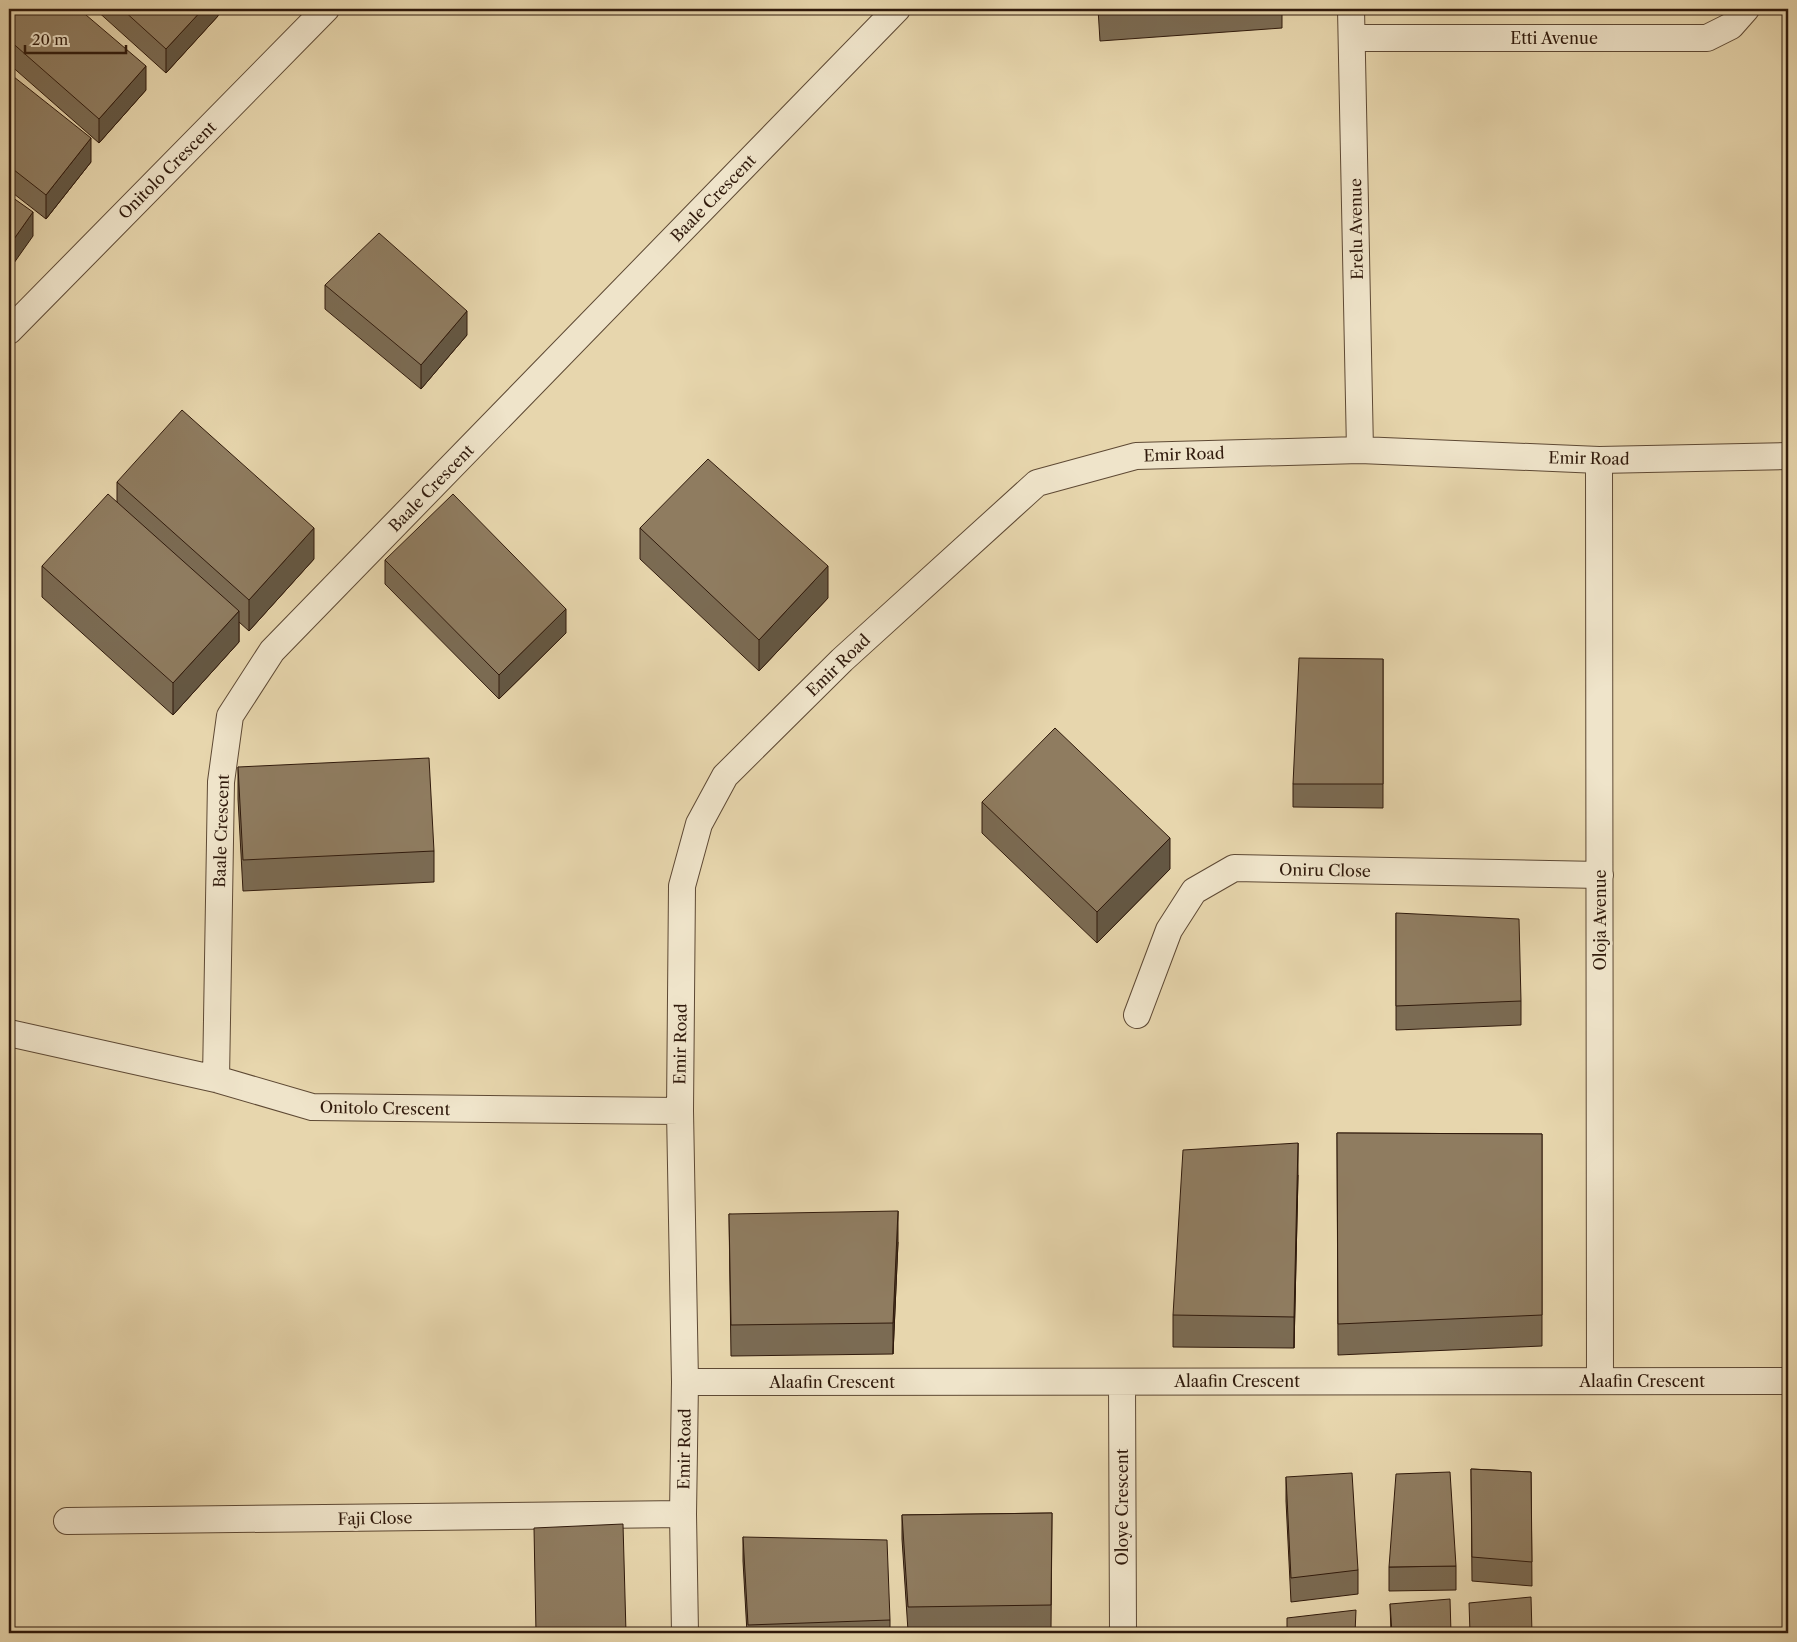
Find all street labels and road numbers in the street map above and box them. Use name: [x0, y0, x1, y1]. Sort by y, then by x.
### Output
street label: Etti Avenue: [1510, 28, 1598, 48]
street label: Onitolo Crescent: [114, 117, 220, 223]
street label: Baale Crescent: [666, 150, 760, 246]
street label: Erelu Avenue: [1345, 178, 1367, 280]
street label: Baale Crescent: [384, 440, 478, 536]
street label: Emir Road: [1143, 443, 1225, 465]
street label: Emir Road: [1548, 447, 1630, 469]
street label: Emir Road: [802, 629, 874, 700]
street label: Baale Crescent: [209, 773, 233, 888]
street label: Oniru Close: [1279, 859, 1371, 881]
street label: Oloja Avenue: [1590, 869, 1610, 971]
street label: Emir Road: [669, 1003, 691, 1085]
street label: Onitolo Crescent: [320, 1097, 451, 1119]
street label: Alaafin Crescent: [1173, 1371, 1300, 1391]
street label: Alaafin Crescent: [1578, 1371, 1705, 1391]
street label: Alaafin Crescent: [768, 1372, 895, 1392]
street label: Emir Road: [673, 1408, 695, 1490]
street label: Oloye Crescent: [1112, 1448, 1132, 1565]
street label: Faji Close: [337, 1507, 413, 1529]

